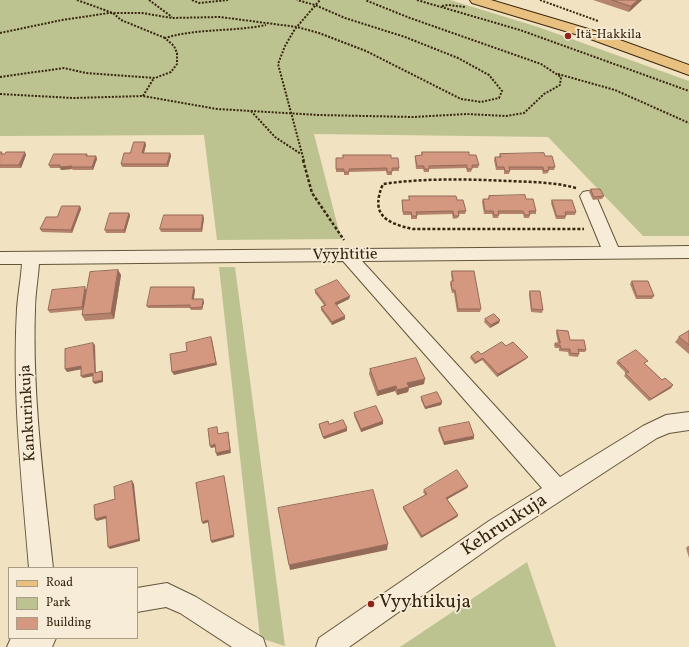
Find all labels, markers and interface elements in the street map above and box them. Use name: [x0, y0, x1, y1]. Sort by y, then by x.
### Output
place label: Itä-Hakkila: [576, 28, 641, 44]
marker: Itä-Hakkila: [563, 31, 573, 41]
street label: Vyyhtitie: [312, 246, 378, 266]
street label: Kankurinkuja: [17, 364, 41, 462]
street label: Kehruukuja: [458, 490, 552, 562]
legend: [8, 567, 138, 639]
text: Road: [46, 575, 73, 591]
place label: Vyyhtikuja: [379, 593, 471, 615]
text: Park: [46, 595, 71, 611]
marker: Vyyhtikuja: [366, 599, 376, 609]
text: Building: [46, 615, 91, 631]

